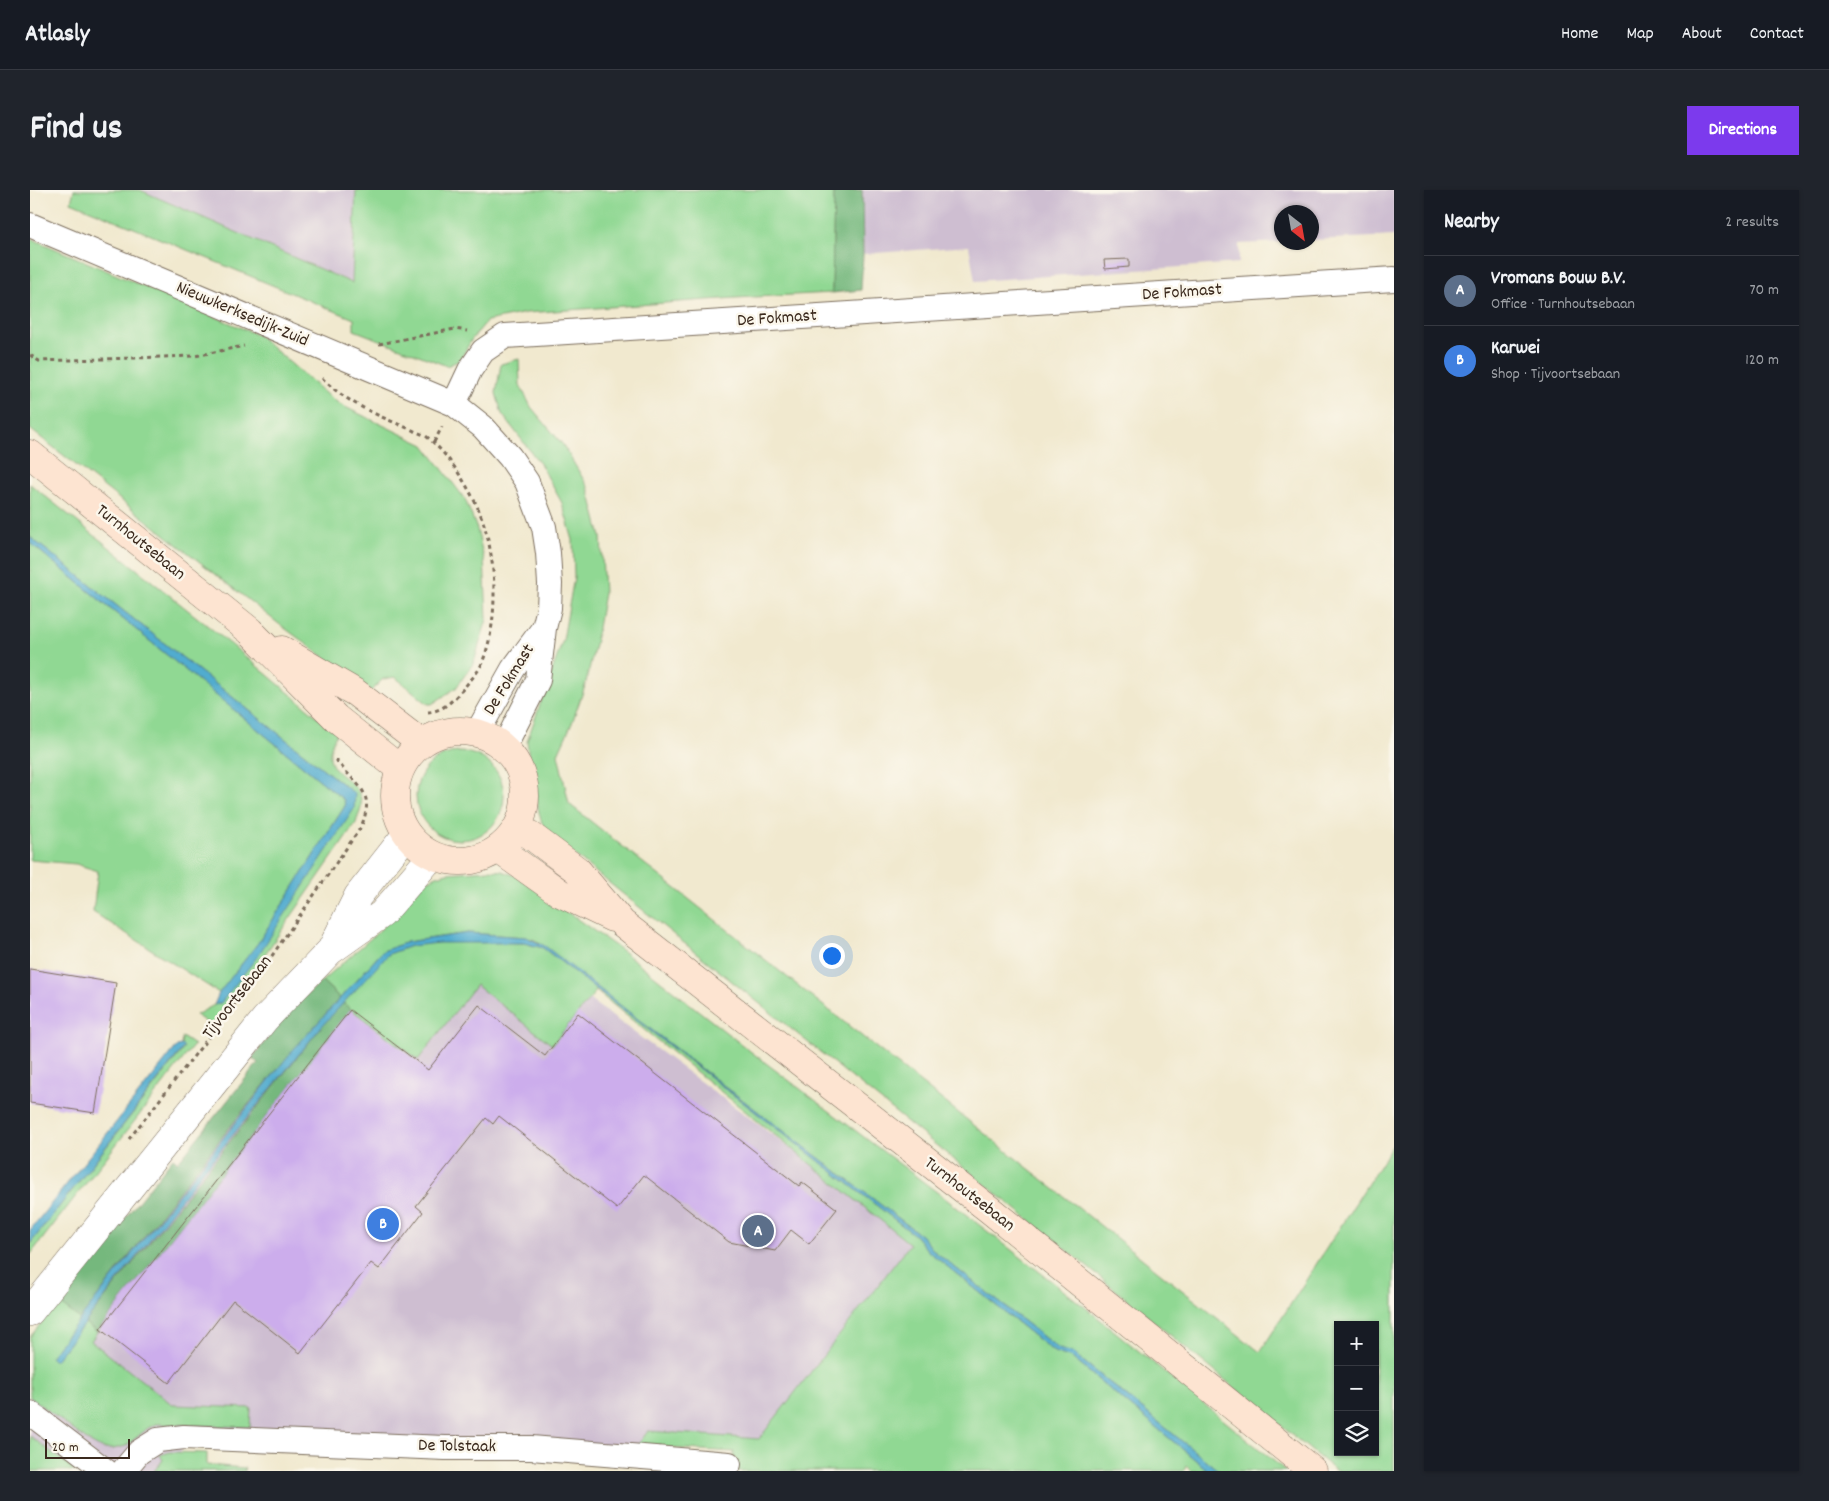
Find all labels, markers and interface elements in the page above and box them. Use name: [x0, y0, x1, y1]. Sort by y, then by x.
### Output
text: Atlasly: [25, 18, 89, 52]
text: Home: [1561, 22, 1598, 47]
text: Map: [1626, 22, 1654, 47]
text: About: [1682, 22, 1722, 47]
text: Contact: [1750, 22, 1804, 47]
text: Find us: [30, 105, 122, 155]
button: Directions: [1687, 106, 1799, 155]
north arrow: [1274, 205, 1319, 250]
text: Nearby: [1444, 208, 1499, 238]
text: 2 results: [1725, 211, 1779, 234]
text: Vromans Bouw B.V.: [1491, 266, 1625, 293]
street label: Nieuwkerksedijk-Zuid: [172, 276, 312, 354]
street label: De Fokmast: [1141, 278, 1223, 308]
text: A: [1456, 279, 1464, 302]
text: 70 m: [1749, 279, 1779, 302]
text: Office · Turnhoutsebaan: [1491, 293, 1635, 316]
street label: De Fokmast: [736, 304, 818, 334]
text: Karwei: [1491, 336, 1540, 363]
text: B: [1456, 349, 1464, 372]
text: 120 m: [1745, 349, 1779, 372]
text: Shop · Tijvoortsebaan: [1491, 363, 1620, 386]
street label: Turnhoutsebaan: [90, 499, 190, 587]
street label: De Fokmast: [478, 639, 542, 720]
your location: [819, 943, 845, 969]
street label: Tijvoortsebaan: [197, 951, 279, 1045]
street label: Turnhoutsebaan: [918, 1152, 1020, 1238]
pin: B: [367, 1205, 399, 1243]
pin: A: [742, 1212, 774, 1250]
map controls: [1334, 1321, 1379, 1456]
button: +: [1334, 1321, 1379, 1366]
button: −: [1334, 1366, 1379, 1411]
button: layers: [1334, 1411, 1379, 1456]
street label: De Tolstaak: [418, 1434, 496, 1460]
scale bar: [45, 1436, 130, 1459]
text: 20 m: [52, 1438, 79, 1458]

